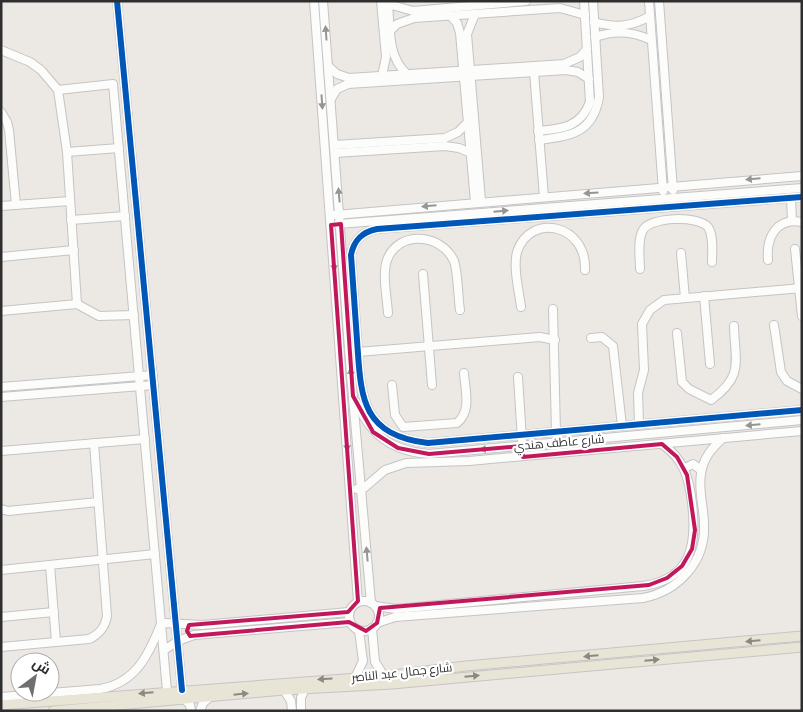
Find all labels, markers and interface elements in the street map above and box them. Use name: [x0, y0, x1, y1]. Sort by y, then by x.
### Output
one-way arrow: [321, 25, 329, 41]
one-way arrow: [318, 95, 326, 111]
one-way arrow: [745, 176, 761, 184]
one-way arrow: [335, 187, 343, 203]
one-way arrow: [583, 189, 599, 197]
one-way arrow: [421, 202, 437, 210]
one-way arrow: [494, 206, 510, 214]
one-way arrow: [330, 257, 338, 273]
one-way arrow: [347, 367, 355, 383]
one-way arrow: [745, 421, 761, 429]
street label: شارع عاطف هندي: [513, 432, 605, 456]
one-way arrow: [343, 436, 351, 452]
one-way arrow: [479, 446, 495, 454]
one-way arrow: [362, 546, 370, 562]
one-way arrow: [745, 637, 761, 645]
north arrow: [10, 652, 60, 702]
one-way arrow: [583, 652, 599, 660]
text: ش: [30, 654, 54, 678]
one-way arrow: [644, 655, 660, 663]
street label: شارع جمال عبد الناصر: [350, 660, 453, 686]
one-way arrow: [465, 672, 481, 680]
one-way arrow: [317, 676, 333, 684]
one-way arrow: [137, 689, 153, 697]
one-way arrow: [233, 690, 249, 698]

